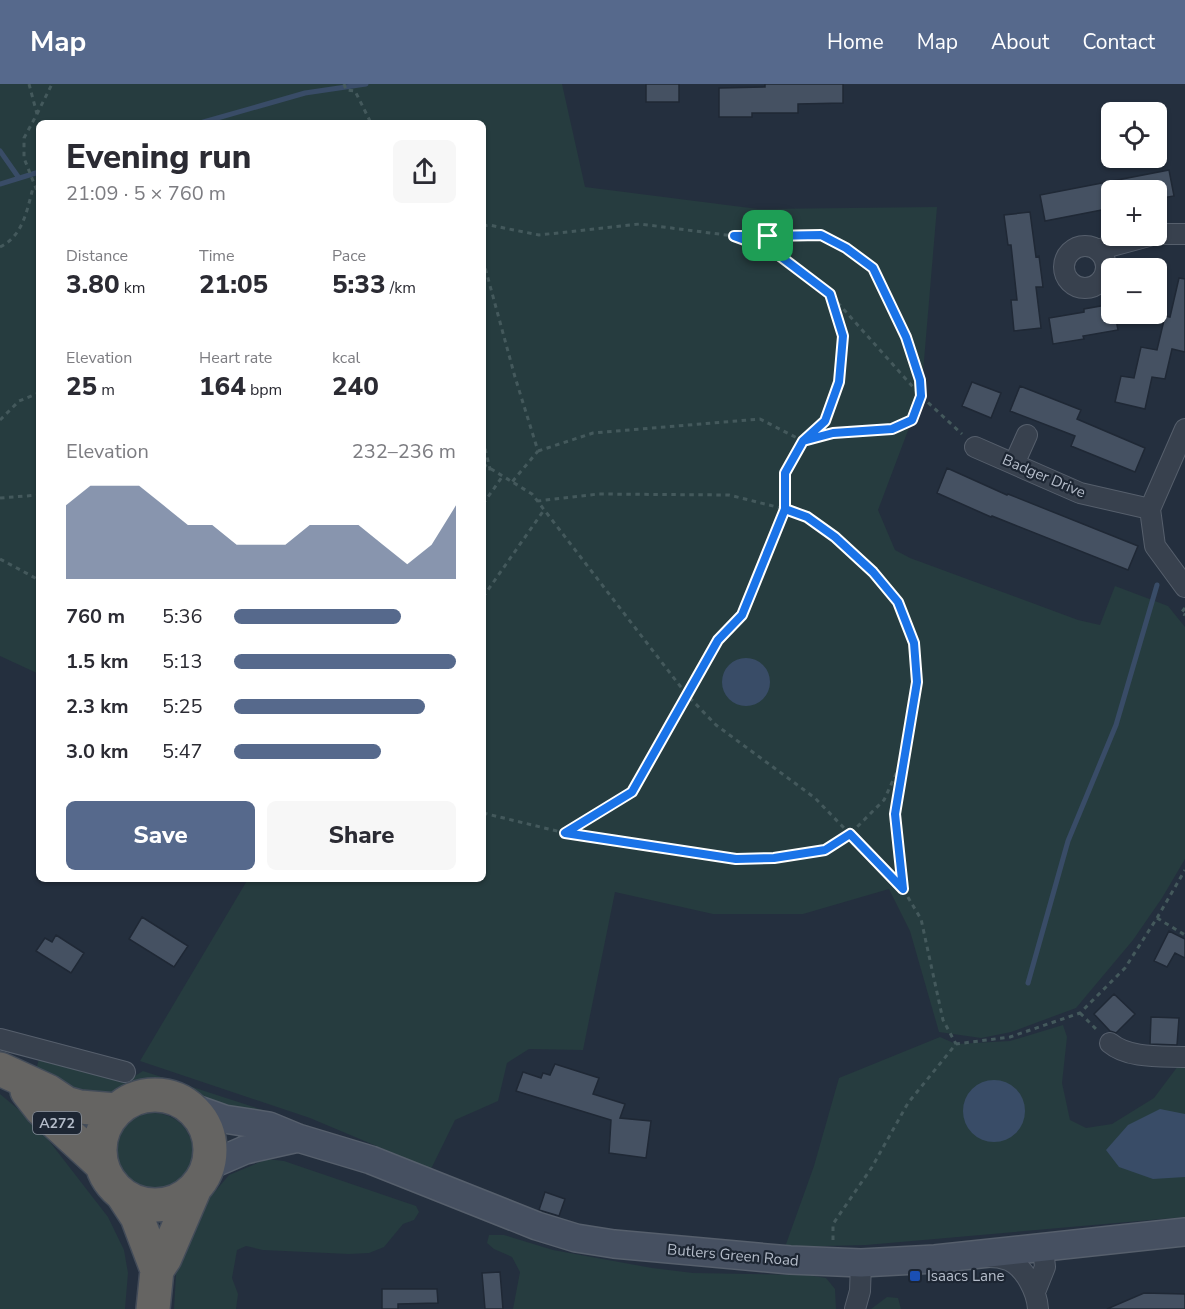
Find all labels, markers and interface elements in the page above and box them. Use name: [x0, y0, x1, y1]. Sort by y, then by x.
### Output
text: Map: [30, 23, 86, 61]
text: Home: [827, 28, 884, 56]
text: Map: [917, 28, 958, 56]
text: About: [991, 28, 1049, 56]
text: Contact: [1082, 28, 1155, 56]
map controls: [1101, 102, 1167, 324]
button: locate: [1101, 102, 1167, 168]
text: Evening run: [66, 135, 251, 180]
button: share: [393, 140, 456, 203]
text: 21:09 · 5 × 760 m: [66, 180, 226, 207]
button: +: [1101, 180, 1167, 246]
pin: [742, 210, 793, 261]
icon: arrive: [751, 219, 784, 252]
text: Distance: [66, 245, 128, 267]
text: Time: [199, 245, 235, 267]
text: Pace: [332, 245, 366, 267]
button: −: [1101, 258, 1167, 324]
text: 3.80: [66, 267, 120, 302]
text: 21:05: [199, 267, 268, 302]
text: 5:33: [332, 267, 386, 302]
text: km: [120, 277, 145, 299]
text: /km: [386, 277, 416, 299]
text: Elevation: [66, 347, 132, 369]
text: Heart rate: [199, 347, 272, 369]
text: kcal: [332, 347, 360, 369]
text: 25: [66, 369, 97, 404]
text: 164: [199, 369, 246, 404]
text: 240: [332, 369, 379, 404]
text: m: [97, 379, 115, 401]
text: bpm: [246, 379, 282, 401]
text: Elevation: [66, 438, 149, 465]
text: 232–236 m: [352, 438, 456, 465]
street label: Badger Drive: [999, 450, 1089, 502]
text: 760 m: [66, 603, 125, 630]
text: 5:36: [162, 603, 203, 630]
text: 1.5 km: [66, 648, 129, 675]
text: 5:13: [162, 648, 203, 675]
text: 2.3 km: [66, 693, 129, 720]
text: 5:25: [162, 693, 203, 720]
text: 3.0 km: [66, 738, 129, 765]
text: 5:47: [162, 738, 203, 765]
button: Save: [66, 801, 255, 870]
button: Share: [267, 801, 456, 870]
road number: A272: [33, 1112, 81, 1134]
street label: Butlers Green Road: [666, 1239, 800, 1271]
place label: Isaacs Lane: [927, 1266, 1005, 1286]
marker: Isaacs Lane: [908, 1269, 922, 1283]

